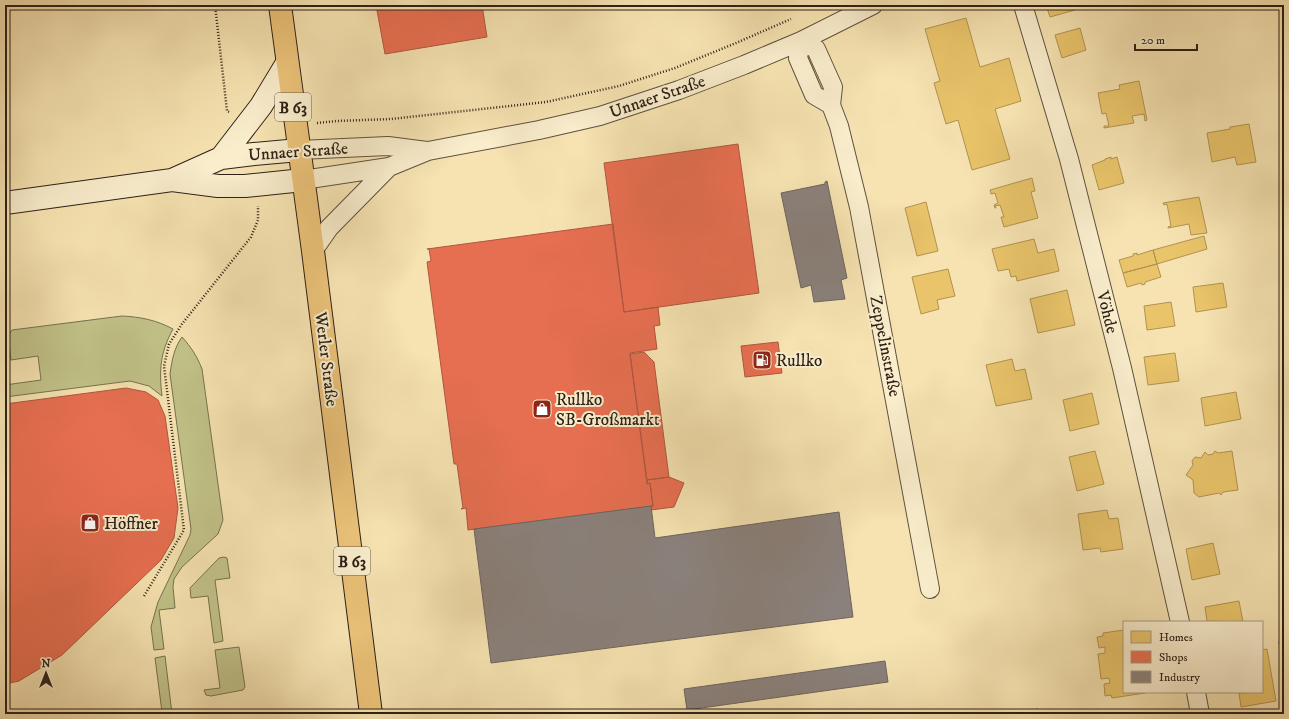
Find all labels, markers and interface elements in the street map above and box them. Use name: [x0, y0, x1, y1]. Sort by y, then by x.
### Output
scale bar: [1135, 26, 1197, 52]
text: 20 m: [1141, 33, 1165, 48]
street label: Unnaer Straße: [606, 70, 708, 124]
road number: B 63: [275, 93, 311, 121]
street label: Unnaer Straße: [247, 138, 349, 166]
street label: Vöhde: [1091, 288, 1123, 336]
street label: Zeppelinstraße: [864, 294, 906, 399]
street label: Werler Straße: [309, 309, 343, 408]
fuel station icon: Rullko: [751, 349, 773, 371]
place label: Rullko: [776, 350, 822, 372]
place label: Rullko SB-Großmarkt: [556, 389, 660, 431]
shop icon: Rullko SB-Großmarkt: [531, 398, 553, 420]
shop icon: Höffner: [79, 512, 101, 534]
place label: Höffner: [104, 513, 159, 535]
road number: B 63: [334, 547, 370, 575]
legend: [1123, 621, 1263, 693]
text: Homes: [1159, 630, 1193, 645]
text: Shops: [1159, 650, 1187, 665]
north arrow: [26, 653, 66, 693]
text: N: [41, 657, 51, 671]
text: Industry: [1159, 670, 1200, 685]

